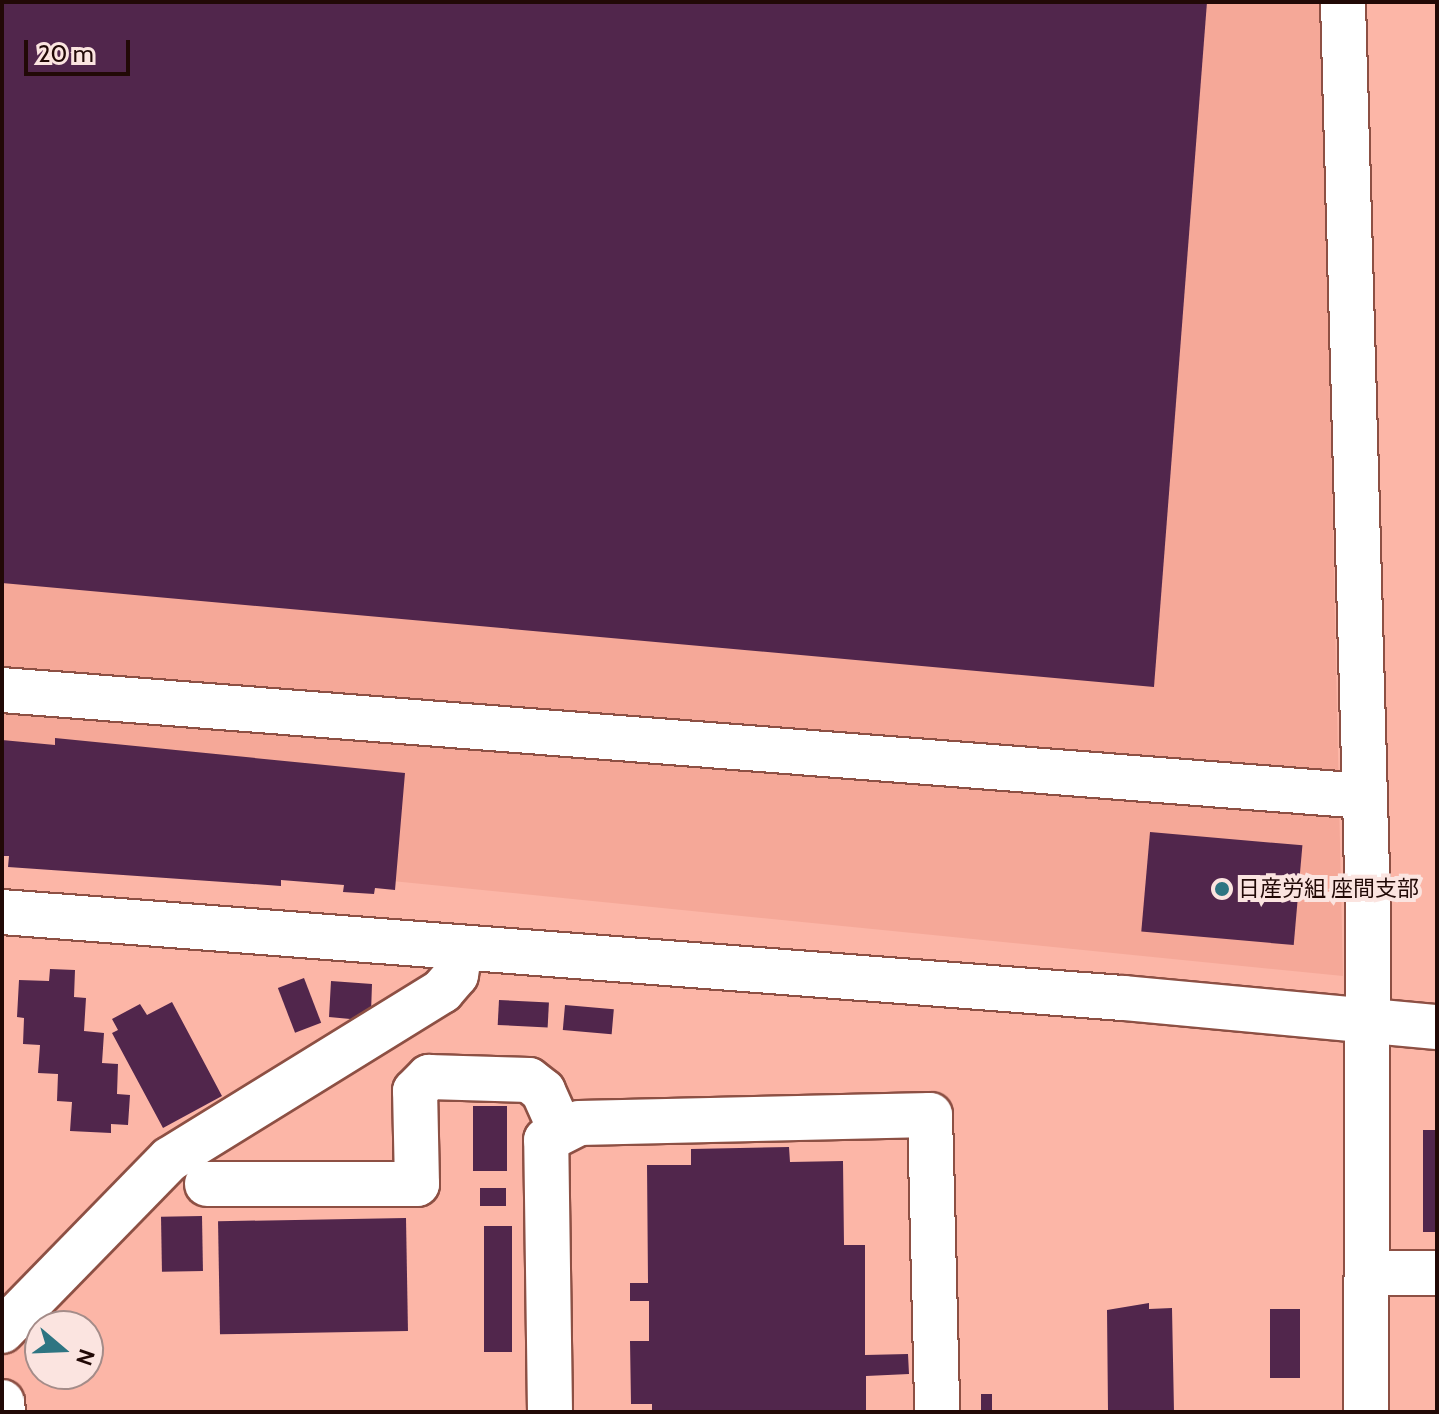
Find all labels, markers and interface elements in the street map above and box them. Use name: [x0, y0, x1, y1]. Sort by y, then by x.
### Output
scale bar: [28, 24, 134, 74]
text: 20 m: [38, 39, 94, 68]
place label: 日産労組 座間支部: [1238, 876, 1419, 902]
marker: 日産労組 座間支部: [1213, 880, 1231, 898]
north arrow: [24, 1310, 104, 1390]
text: N: [70, 1346, 101, 1369]

